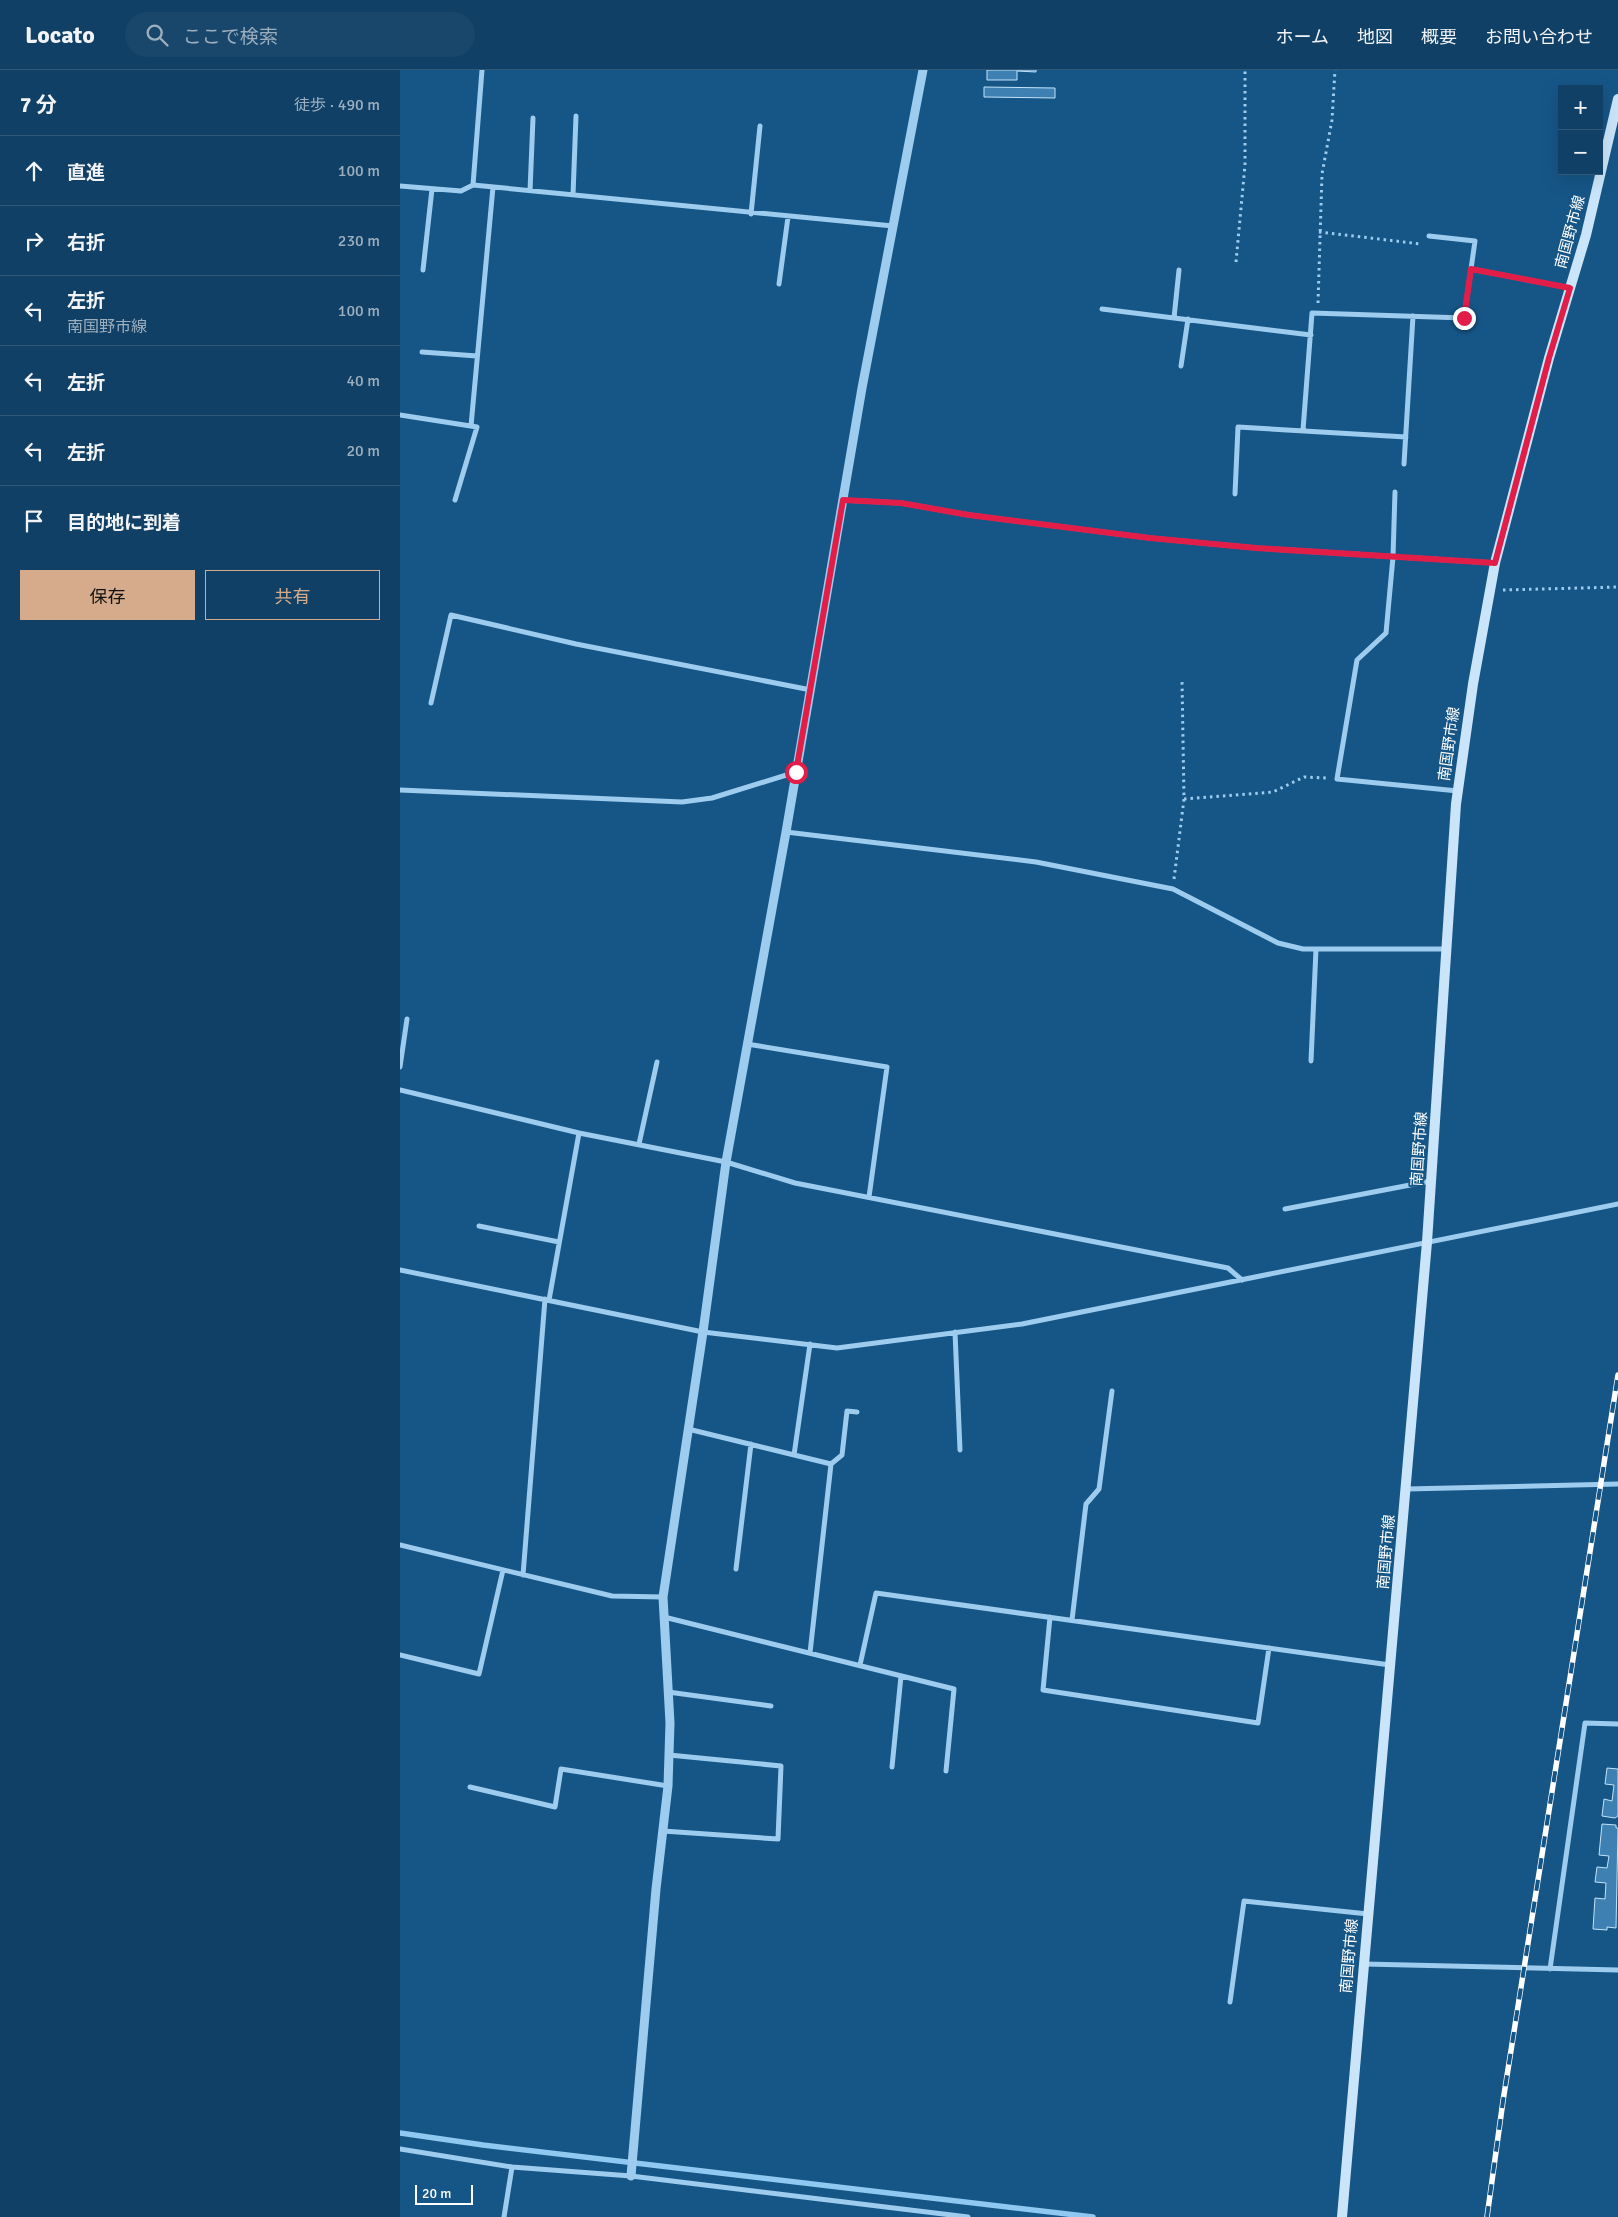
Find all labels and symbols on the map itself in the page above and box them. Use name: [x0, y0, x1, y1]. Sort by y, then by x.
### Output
street label: 南国野市線: [1552, 193, 1588, 271]
route end: [1453, 307, 1476, 330]
street label: 南国野市線: [1435, 706, 1463, 782]
route start: [785, 761, 808, 784]
street label: 南国野市線: [1407, 1111, 1431, 1187]
street label: 南国野市線: [1374, 1514, 1398, 1590]
street label: 南国野市線: [1337, 1918, 1361, 1994]
scale bar: [415, 2182, 472, 2205]

